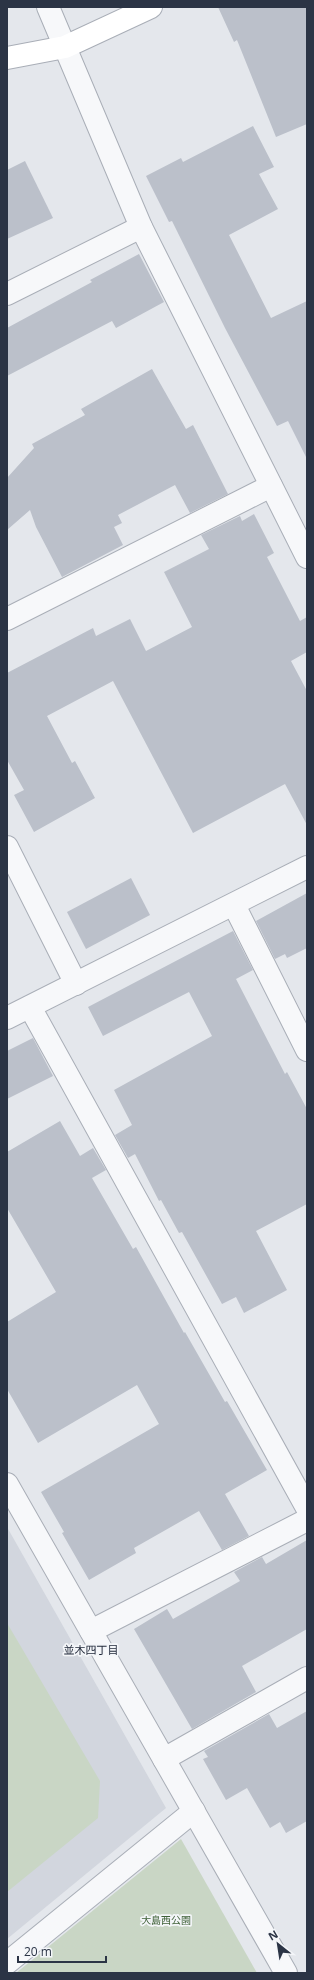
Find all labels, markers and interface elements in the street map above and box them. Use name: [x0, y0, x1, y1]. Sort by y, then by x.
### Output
district label: 並木四丁目: [64, 1642, 119, 1657]
park label: 大島西公園: [141, 1913, 191, 1927]
north arrow: [258, 1924, 298, 1964]
text: N: [265, 1926, 280, 1944]
scale bar: [18, 1938, 106, 1964]
text: 20 m: [24, 1943, 52, 1960]

